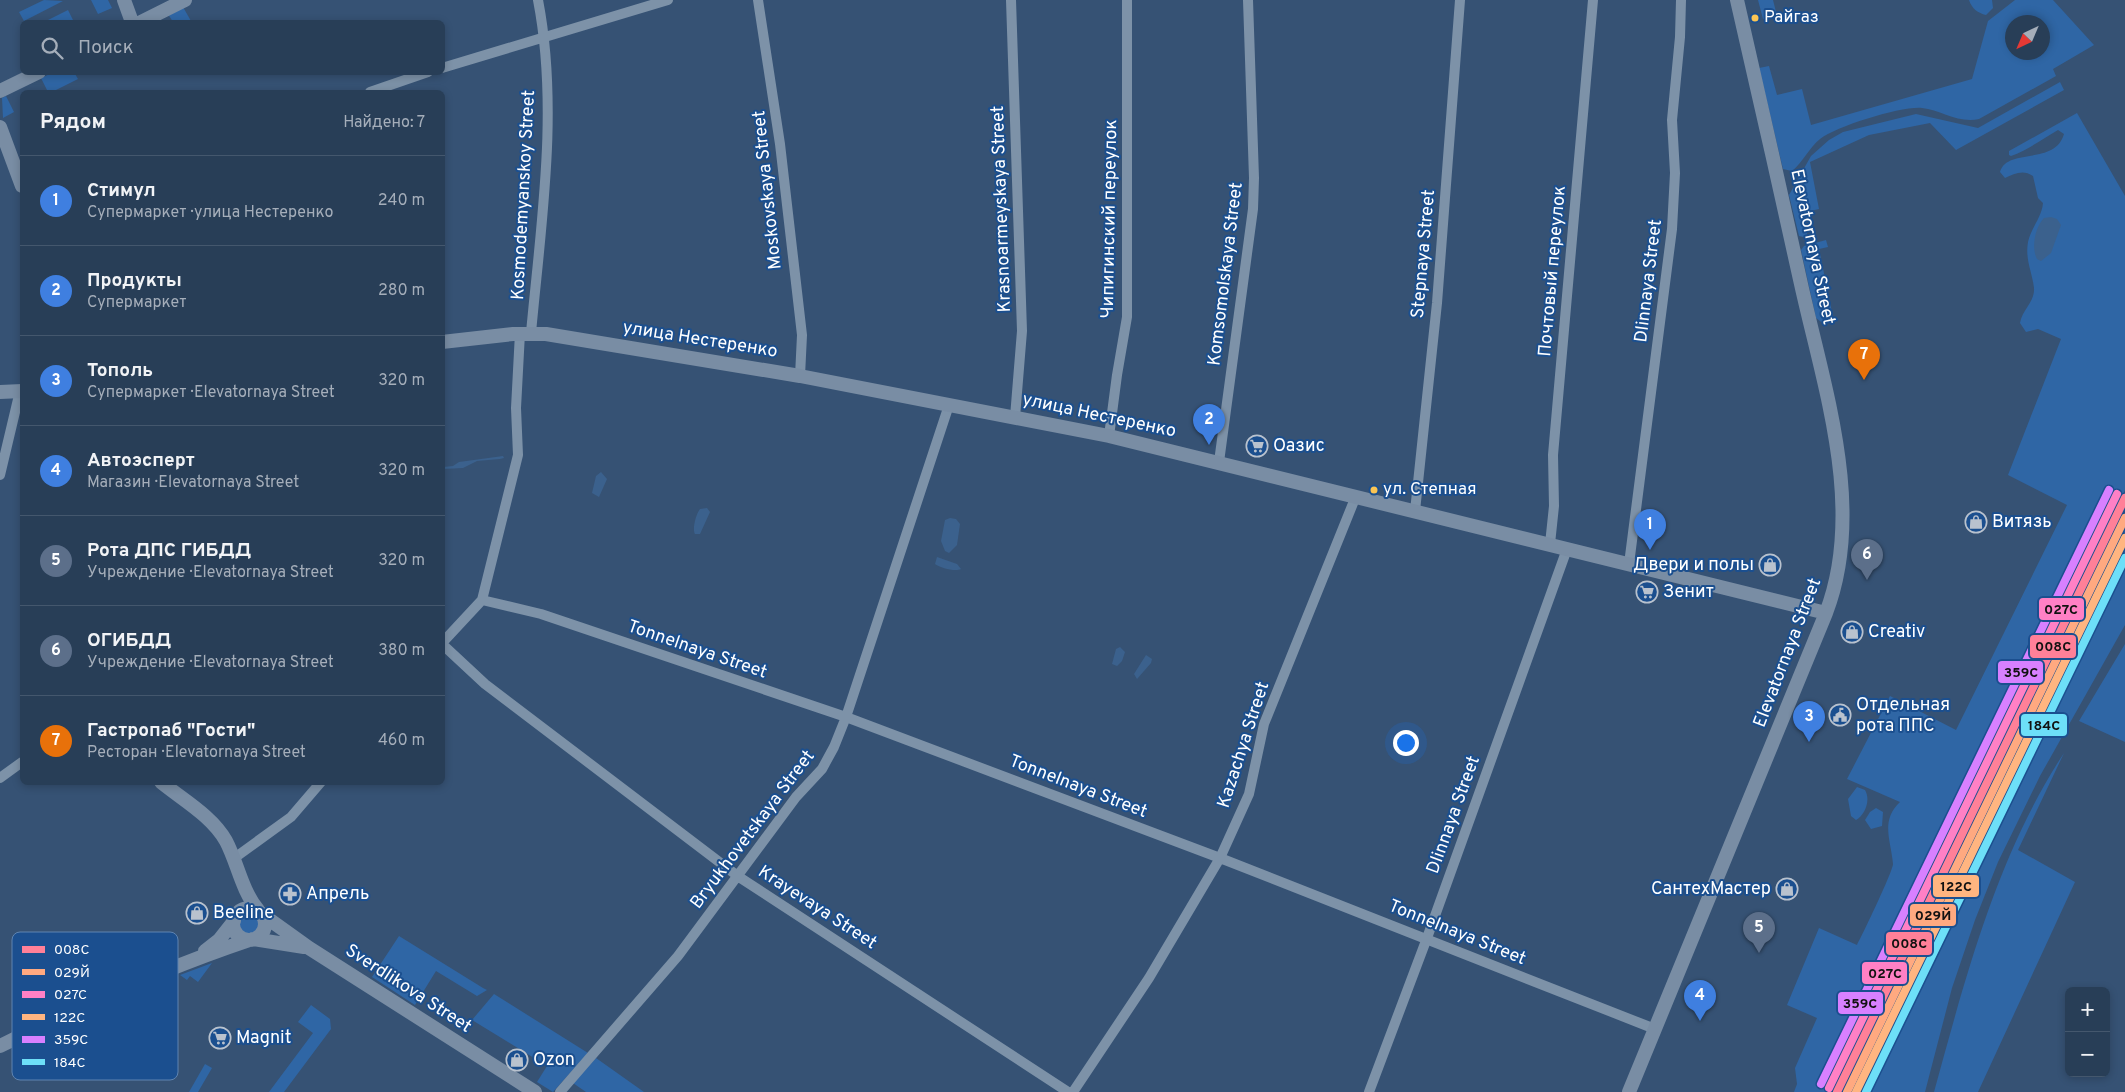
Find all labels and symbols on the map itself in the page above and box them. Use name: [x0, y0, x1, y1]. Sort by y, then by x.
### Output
place label: Райгаз: [1764, 7, 1819, 29]
marker: Райгаз: [1750, 13, 1760, 23]
north arrow: [2005, 15, 2050, 60]
street label: Kosmodemyanskoy Street: [507, 89, 541, 301]
street label: Krasnoarmeyskaya Street: [987, 105, 1017, 313]
street label: Moskovskaya Street: [748, 109, 788, 271]
street label: Чипигинский переулок: [1097, 119, 1123, 319]
street label: Elevatornaya Street: [1784, 167, 1840, 327]
street label: Komsomolskaya Street: [1203, 181, 1249, 367]
street label: Почтовый переулок: [1534, 184, 1572, 358]
street label: Stepnaya Street: [1407, 189, 1441, 319]
street label: Dlinnaya Street: [1630, 218, 1668, 344]
street label: улица Нестеренко: [621, 316, 779, 364]
pin: 7: [1848, 339, 1880, 380]
street label: улица Нестеренко: [1020, 388, 1178, 444]
pin: 2: [1193, 404, 1225, 445]
supermarket icon: Оазис: [1245, 434, 1269, 458]
place label: Оазис: [1273, 435, 1325, 458]
place label: ул. Степная: [1383, 479, 1476, 501]
marker: ул. Степная: [1369, 485, 1379, 495]
pin: 1: [1634, 509, 1666, 550]
shop icon: Витязь: [1964, 510, 1988, 534]
place label: Витязь: [1992, 511, 2052, 534]
pin: 6: [1851, 539, 1883, 580]
shop icon: Двери и полы: [1758, 553, 1782, 577]
place label: Двери и полы: [1633, 554, 1754, 577]
street label: Elevatornaya Street: [1749, 575, 1827, 731]
supermarket icon: Зенит: [1635, 580, 1659, 604]
place label: Зенит: [1663, 581, 1714, 604]
line badge: 027С: [2038, 597, 2085, 621]
text: 027С: [2044, 602, 2078, 619]
street label: Tonnelnaya Street: [624, 615, 770, 685]
shop icon: Creativ: [1840, 620, 1864, 644]
place label: Creativ: [1868, 621, 1925, 644]
line badge: 008С: [2029, 634, 2077, 659]
text: 008С: [2035, 639, 2071, 656]
line badge: 359С: [1997, 660, 2044, 684]
text: 359С: [2004, 665, 2038, 682]
street label: Kazachya Street: [1213, 679, 1275, 811]
place label: Отдельная рота ППС: [1856, 694, 1950, 738]
pin: 3: [1793, 701, 1825, 742]
public building icon: Отдельная рота ППС: [1828, 703, 1852, 727]
line badge: 184С: [2020, 713, 2068, 737]
text: 184С: [2028, 718, 2060, 735]
your location: [1393, 730, 1419, 756]
street label: Bryukhovetskaya Street: [686, 746, 820, 914]
street label: Tonnelnaya Street: [1006, 750, 1150, 824]
street label: Dlinnaya Street: [1422, 753, 1486, 877]
street label: Krayevaya Street: [753, 861, 881, 955]
line badge: 122С: [1932, 874, 1980, 898]
shop icon: СантехМастер: [1775, 877, 1799, 901]
place label: СантехМастер: [1651, 878, 1771, 901]
text: 122С: [1940, 879, 1972, 896]
pharmacy icon: Апрель: [278, 882, 302, 906]
place label: Апрель: [306, 883, 369, 906]
street label: Tonnelnaya Street: [1385, 895, 1529, 971]
shop icon: Beeline: [185, 901, 209, 925]
place label: Beeline: [213, 902, 274, 925]
line badge: 029Й: [1909, 903, 1957, 927]
text: 029Й: [1915, 907, 1951, 925]
pin: 5: [1743, 912, 1775, 953]
line badge: 008С: [1885, 931, 1933, 956]
legend: [12, 932, 178, 1080]
text: 008С: [1891, 936, 1927, 953]
street label: Sverdlikova Street: [340, 939, 476, 1039]
text: 008С: [54, 942, 89, 959]
line badge: 027С: [1861, 961, 1908, 985]
text: 029Й: [54, 964, 90, 982]
text: 027С: [1868, 966, 1902, 983]
pin: 4: [1684, 980, 1716, 1021]
text: 027С: [54, 987, 87, 1004]
line badge: 359С: [1837, 991, 1884, 1015]
text: 359С: [1843, 996, 1877, 1013]
text: 122С: [54, 1010, 85, 1027]
supermarket icon: Magnit: [208, 1026, 232, 1050]
place label: Magnit: [236, 1027, 291, 1050]
text: 359С: [54, 1032, 88, 1049]
shop icon: Ozon: [505, 1048, 529, 1072]
place label: Ozon: [533, 1049, 575, 1072]
text: 184С: [54, 1055, 86, 1072]

